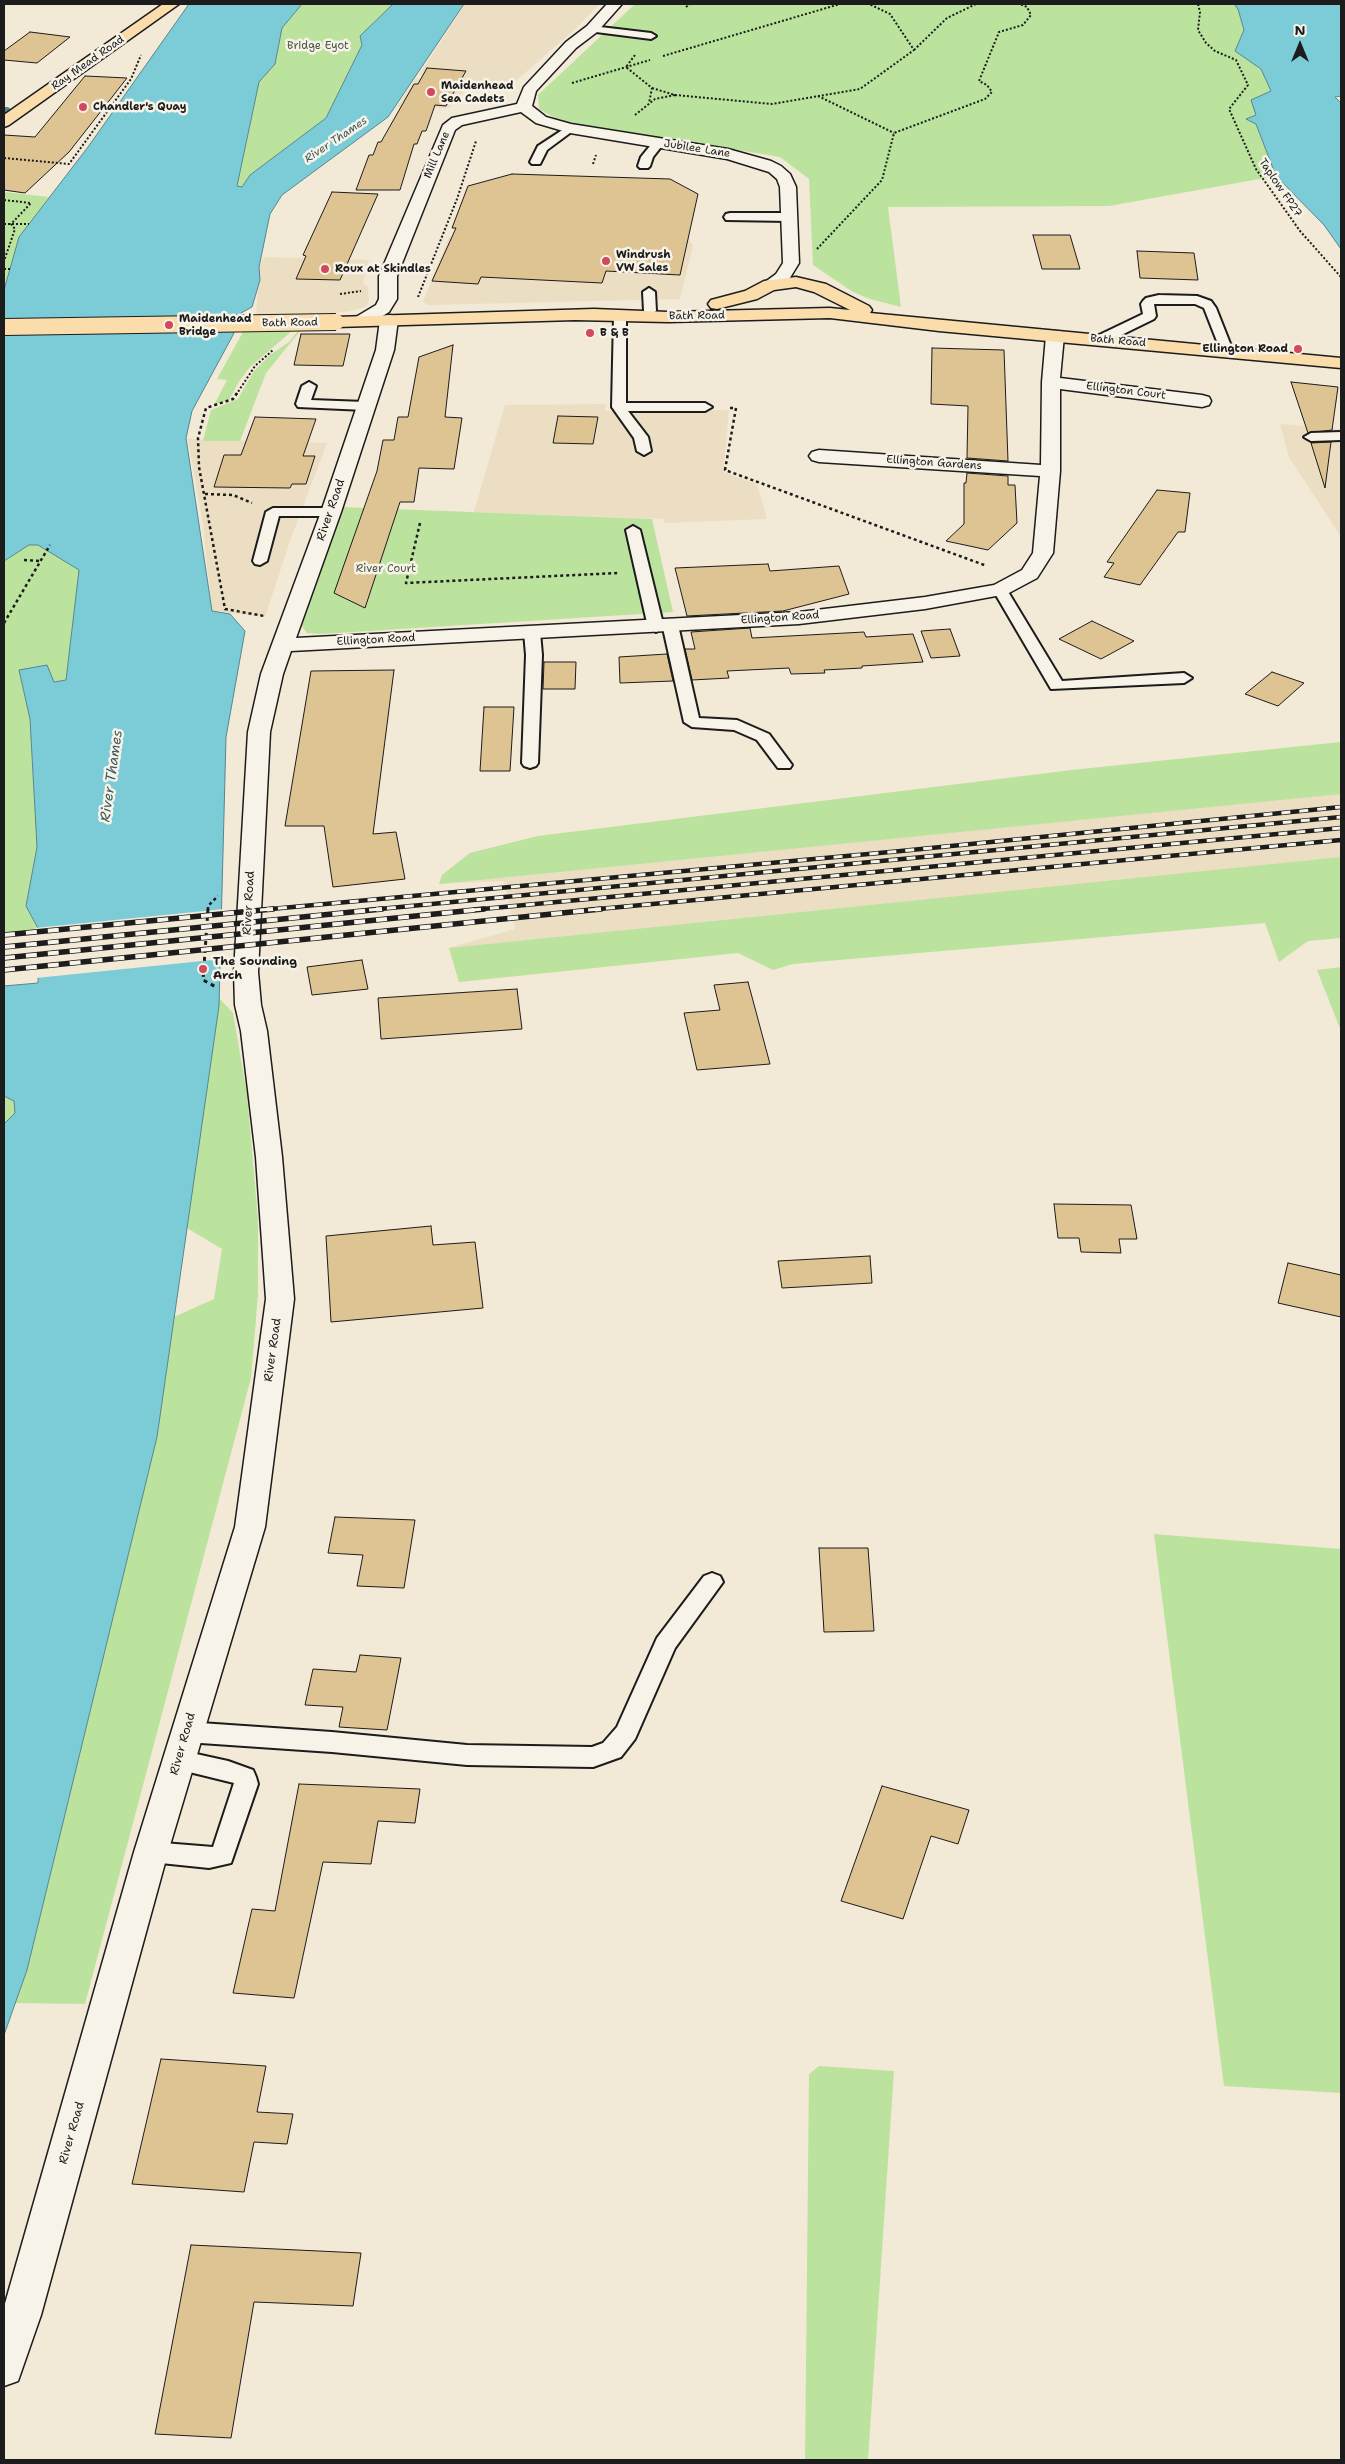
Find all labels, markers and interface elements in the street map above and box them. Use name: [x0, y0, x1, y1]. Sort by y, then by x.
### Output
north arrow: [1275, 20, 1325, 70]
text: N: [1294, 21, 1306, 39]
street label: Ray Mead Road: [49, 33, 127, 93]
park label: Bridge Eyot: [287, 39, 349, 53]
place label: Maidenhead Sea Cadets: [441, 79, 514, 105]
marker: Maidenhead Sea Cadets: [425, 86, 437, 98]
place label: Chandler's Quay: [93, 100, 187, 114]
marker: Chandler's Quay: [77, 101, 89, 113]
water label: River Thames: [302, 114, 370, 166]
street label: Mill Lane: [421, 130, 453, 180]
street label: Jubilee Lane: [663, 137, 731, 161]
street label: Taplow FP27: [1256, 156, 1304, 220]
place label: Windrush VW Sales: [616, 248, 671, 274]
marker: Windrush VW Sales: [600, 255, 612, 267]
place label: Roux at Skindles: [335, 262, 431, 276]
marker: Roux at Skindles: [319, 263, 331, 275]
street label: Bath Road: [669, 309, 725, 323]
place label: Maidenhead Bridge: [179, 312, 252, 338]
street label: Bath Road: [262, 316, 318, 330]
marker: Maidenhead Bridge: [163, 319, 175, 331]
place label: B & B: [600, 326, 629, 340]
marker: B & B: [584, 327, 596, 339]
street label: Bath Road: [1090, 332, 1146, 350]
place label: Ellington Road: [1202, 342, 1288, 356]
marker: Ellington Road: [1292, 343, 1304, 355]
street label: Ellington Court: [1085, 380, 1167, 402]
street label: Ellington Gardens: [886, 453, 982, 473]
street label: River Road: [314, 477, 348, 543]
park label: River Court: [356, 562, 416, 576]
street label: Ellington Road: [740, 609, 820, 627]
street label: Ellington Road: [336, 631, 416, 649]
water label: River Thames: [97, 729, 127, 823]
street label: River Road: [240, 871, 258, 935]
place label: The Sounding Arch: [213, 955, 297, 983]
marker: The Sounding Arch: [197, 963, 209, 975]
street label: River Road: [261, 1317, 285, 1383]
street label: River Road: [167, 1711, 199, 1777]
street label: River Road: [56, 2100, 88, 2166]

